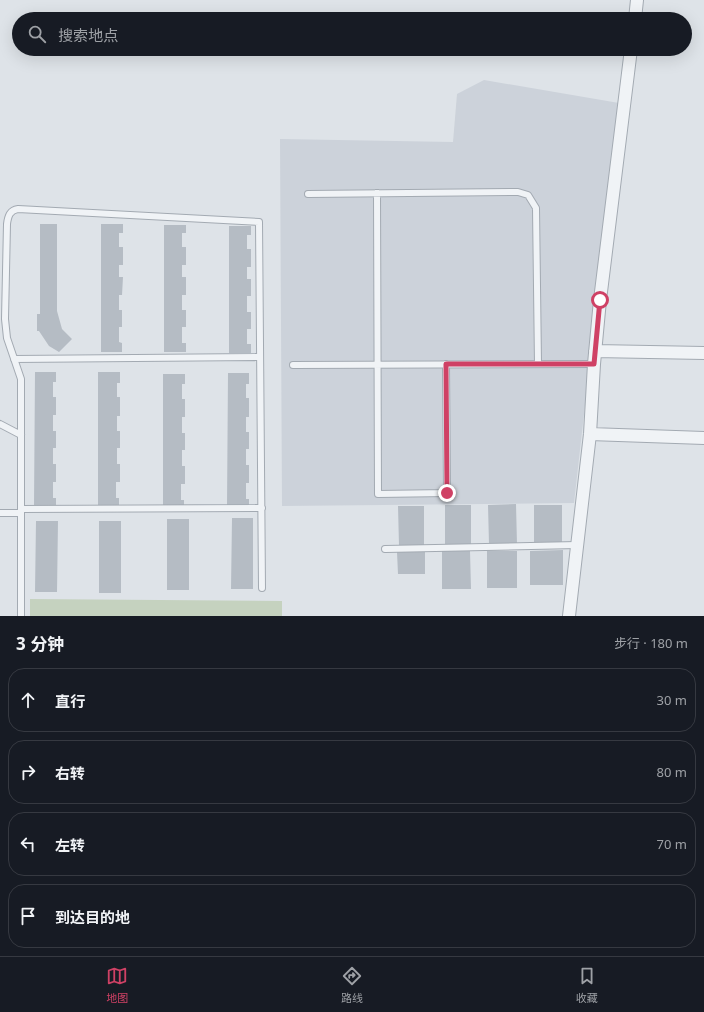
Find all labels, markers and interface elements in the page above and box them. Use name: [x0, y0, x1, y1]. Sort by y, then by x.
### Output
search box: [12, 12, 692, 56]
icon: search: [26, 23, 48, 45]
text: 搜索地点: [58, 25, 118, 45]
route start: [591, 291, 609, 309]
route end: [438, 484, 456, 502]
text: 3 分钟: [16, 632, 64, 655]
text: 步行 · 180 m: [614, 634, 688, 652]
icon: ahead: [17, 689, 39, 711]
text: 直行: [55, 691, 85, 711]
text: 30 m: [657, 691, 687, 709]
icon: right: [17, 761, 39, 783]
text: 右转: [55, 763, 85, 783]
text: 80 m: [657, 763, 687, 781]
icon: left: [17, 833, 39, 855]
text: 左转: [55, 835, 85, 855]
text: 70 m: [657, 835, 687, 853]
icon: arrive: [17, 905, 39, 927]
text: 到达目的地: [55, 907, 130, 927]
tab: 地图: [106, 965, 128, 1005]
tab: 路线: [341, 965, 363, 1005]
tab: 收藏: [576, 965, 598, 1005]

